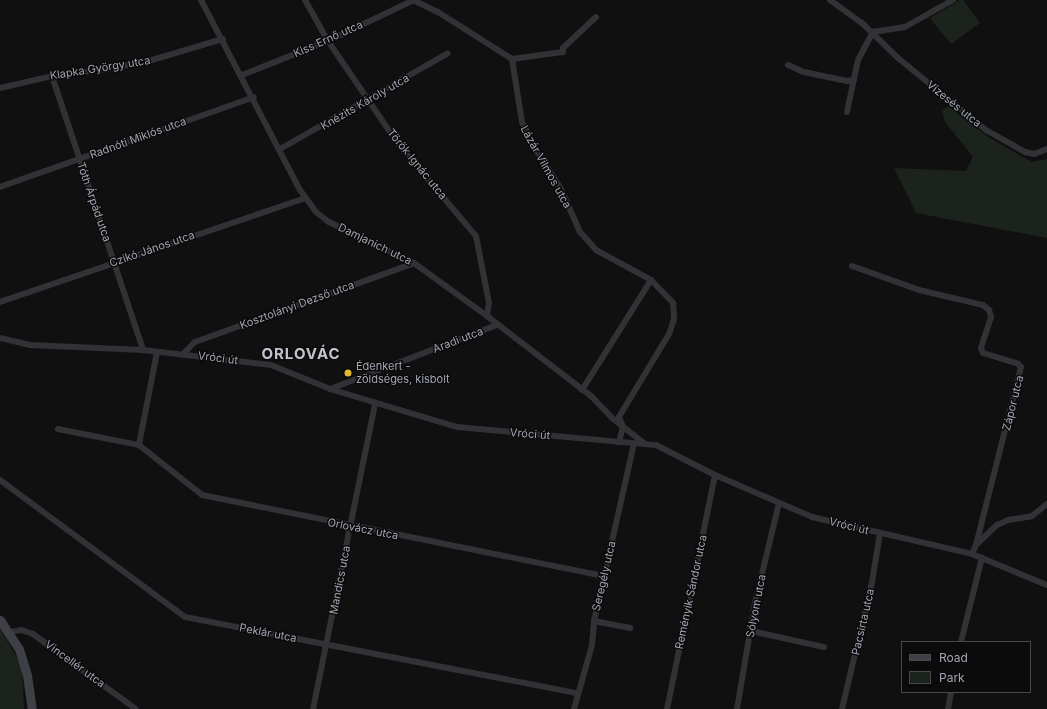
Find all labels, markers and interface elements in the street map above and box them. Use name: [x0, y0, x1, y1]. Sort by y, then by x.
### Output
street label: Kiss Ernő utca: [291, 18, 365, 60]
street label: Klapka György utca: [49, 54, 151, 82]
street label: Knézits Károly utca: [318, 71, 412, 133]
street label: Vízesés utca: [924, 78, 984, 130]
street label: Radnóti Miklós utca: [88, 114, 188, 162]
street label: Lázár Vilmos utca: [518, 123, 574, 211]
street label: Török Ignác utca: [384, 126, 450, 202]
street label: Tóth Árpád utca: [74, 160, 114, 244]
street label: Damjanich utca: [336, 220, 414, 268]
street label: Czikó János utca: [108, 228, 196, 270]
street label: Kosztolányi Dezső utca: [238, 278, 356, 332]
street label: Aradi utca: [431, 324, 485, 356]
district label: ORLOVÁC: [261, 345, 341, 363]
street label: Vróci út: [197, 349, 239, 367]
place label: Édenkert - zöldséges, kisbolt: [356, 360, 450, 386]
marker: Édenkert - zöldséges, kisbolt: [343, 368, 353, 378]
street label: Zápor utca: [1000, 374, 1026, 432]
street label: Vróci út: [509, 426, 551, 442]
street label: Vróci út: [828, 515, 870, 537]
street label: Orlovácz utca: [326, 516, 400, 542]
street label: Reményik Sándor utca: [672, 534, 710, 650]
street label: Seregély utca: [590, 540, 618, 612]
street label: Mandics utca: [327, 545, 353, 615]
street label: Sólyom utca: [743, 573, 769, 639]
street label: Pacsirta utca: [849, 588, 877, 656]
street label: Peklár utca: [238, 621, 298, 645]
street label: Vincellér utca: [42, 638, 108, 690]
legend: [901, 641, 1031, 693]
text: Road: [939, 650, 968, 665]
text: Park: [939, 670, 965, 685]

